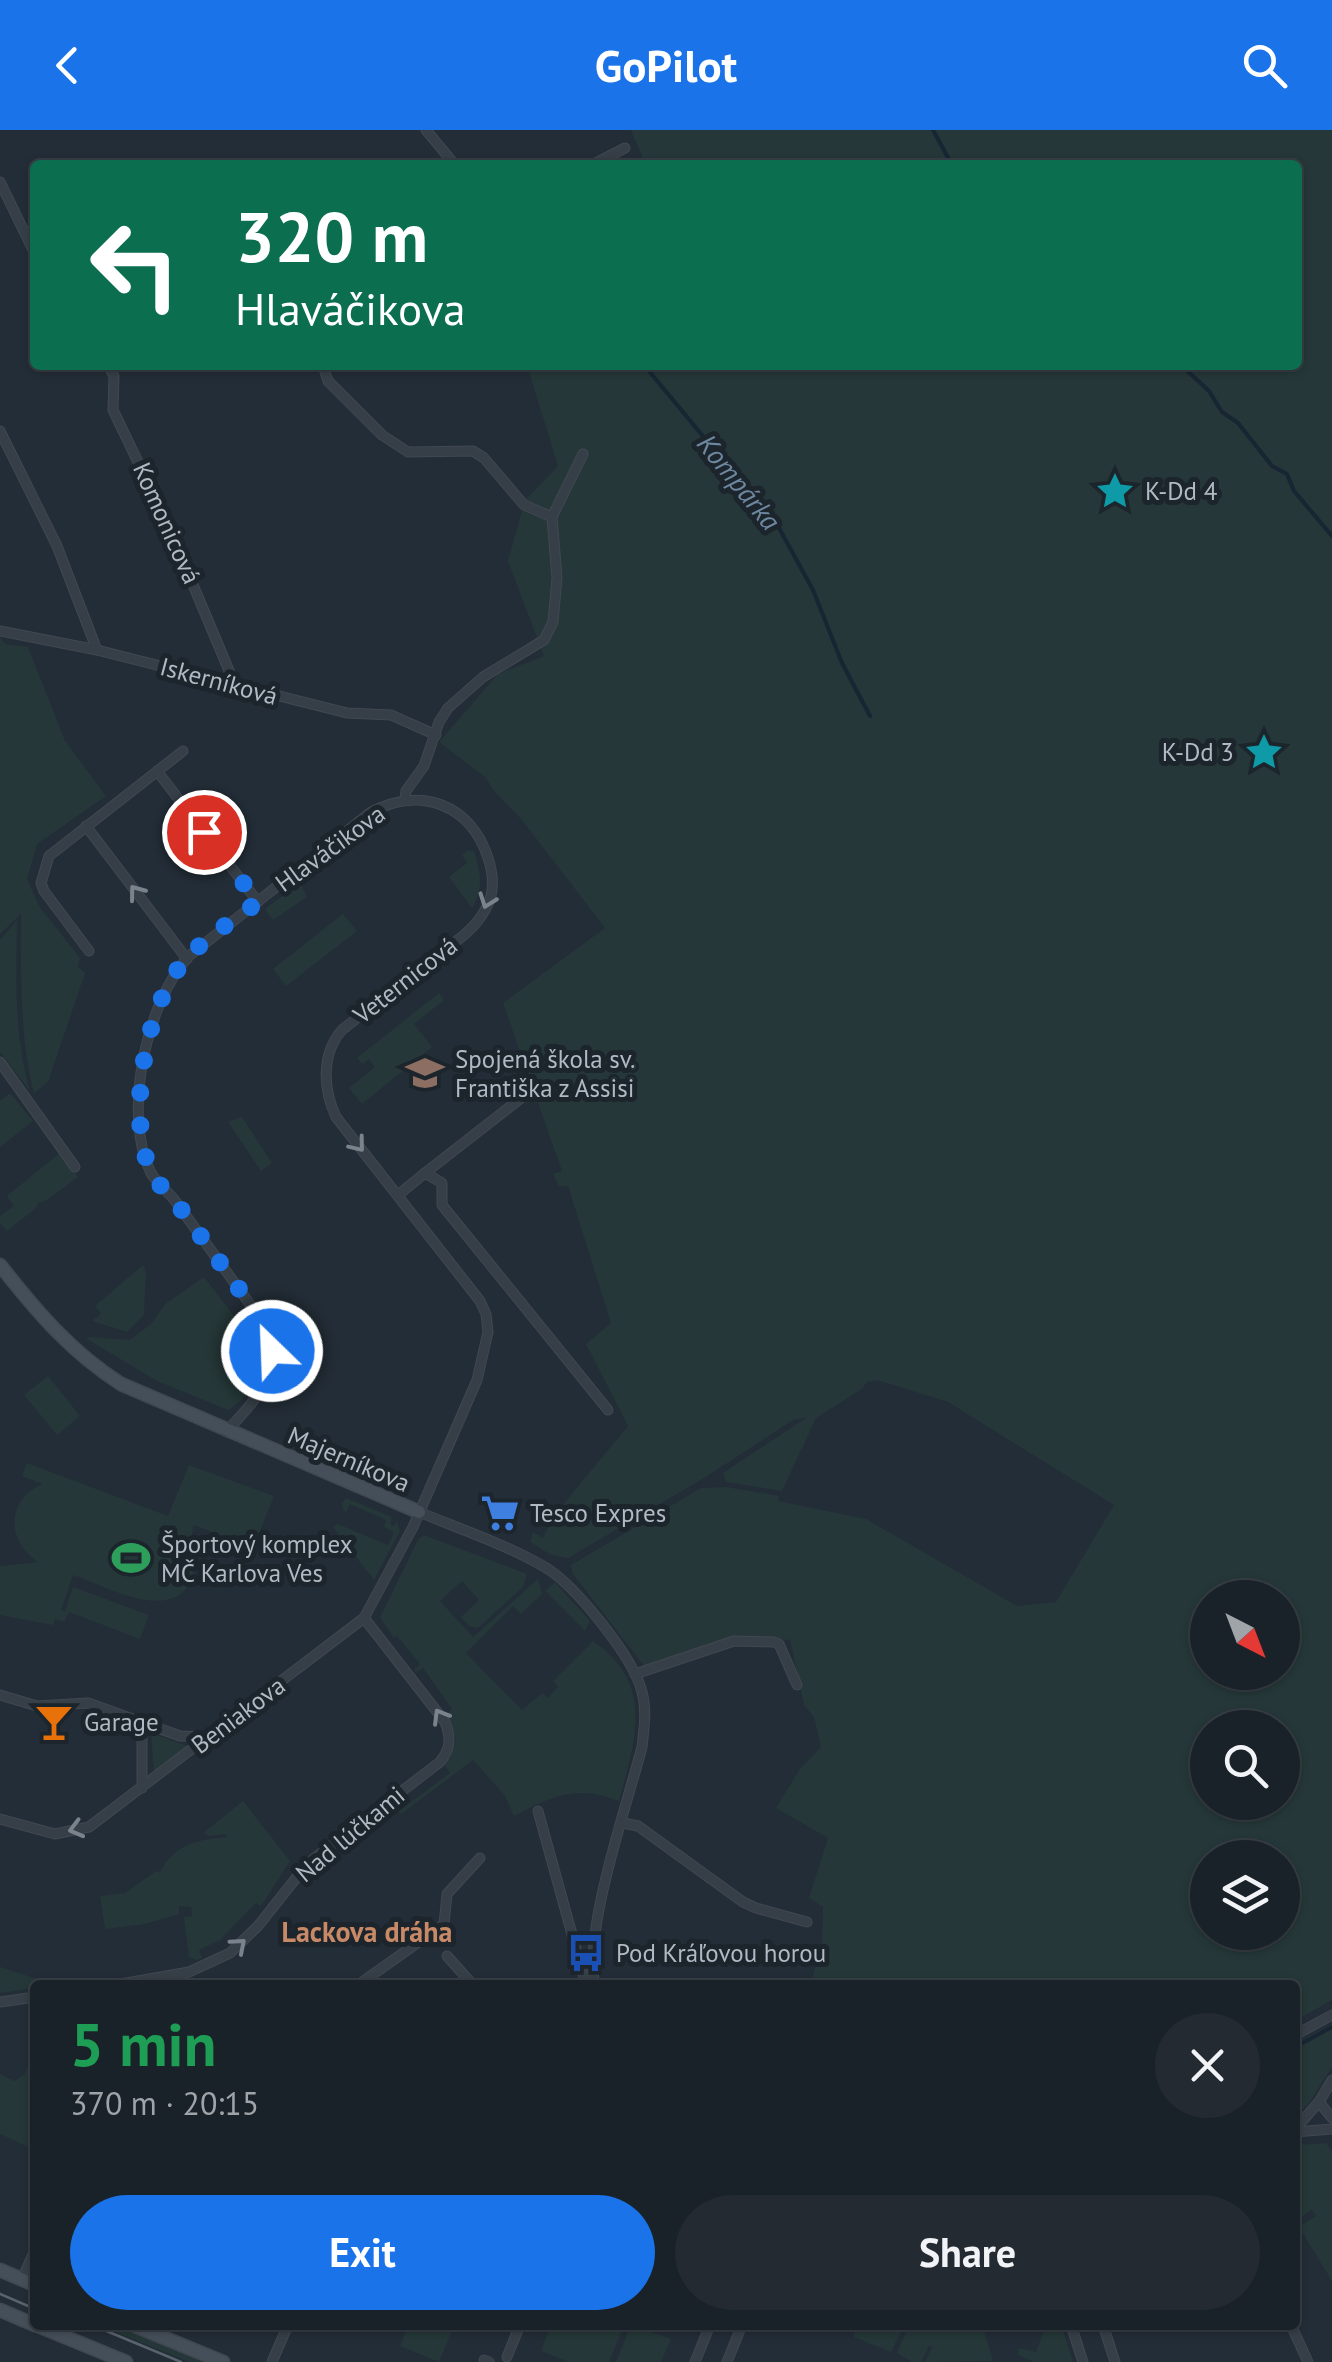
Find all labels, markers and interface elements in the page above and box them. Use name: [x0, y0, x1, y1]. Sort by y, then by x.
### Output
text: GoPilot: [595, 36, 737, 94]
icon: back: [40, 38, 95, 93]
icon: search: [1237, 38, 1292, 93]
text: 320 m: [235, 191, 428, 281]
icon: left: [70, 200, 200, 330]
text: Hlaváčikova: [235, 279, 466, 337]
water label: Kompárka: [689, 426, 790, 538]
street label: Komonicová: [126, 457, 208, 589]
place icon: K-Dd 4: [1094, 470, 1136, 512]
place label: K-Dd 4: [1145, 475, 1218, 507]
street label: Iskerníková: [157, 650, 281, 712]
place icon: K-Dd 3: [1243, 731, 1285, 773]
place label: K-Dd 3: [1162, 736, 1234, 768]
pin: [162, 790, 247, 875]
street label: Hlaváčikova: [269, 797, 391, 899]
icon: arrive: [177, 805, 232, 860]
one-way arrow: [131, 885, 148, 903]
one-way arrow: [478, 891, 499, 908]
street label: Veternicová: [346, 929, 464, 1031]
place label: Spojená škola sv. Františka z Assisi: [455, 1043, 635, 1104]
school or university icon: Spojená škola sv. Františka z Assisi: [404, 1052, 446, 1094]
one-way arrow: [346, 1133, 364, 1151]
position arrow: [220, 1299, 324, 1403]
street label: Majerníkova: [283, 1419, 415, 1499]
supermarket icon: Tesco Expres: [479, 1492, 521, 1534]
place label: Tesco Expres: [530, 1497, 666, 1529]
place label: Športový komplex MČ Karlova Ves: [161, 1528, 353, 1589]
sports icon: Športový komplex MČ Karlova Ves: [110, 1537, 152, 1579]
north arrow: [1190, 1580, 1300, 1690]
map controls: [1190, 1580, 1300, 1950]
street label: Beniakova: [185, 1669, 291, 1761]
bar icon: Garage: [33, 1701, 75, 1743]
place label: Garage: [84, 1706, 159, 1738]
one-way arrow: [433, 1709, 452, 1727]
button: search: [1190, 1710, 1300, 1820]
street label: Nad lúčkami: [289, 1779, 411, 1889]
one-way arrow: [68, 1818, 85, 1839]
button: layers: [1190, 1840, 1300, 1950]
district label: Lackova dráha: [282, 1913, 452, 1950]
bus stop icon: Pod Kráľovou horou: [565, 1932, 607, 1974]
place label: Pod Kráľovou horou: [616, 1937, 826, 1969]
one-way arrow: [227, 1938, 245, 1956]
text: 5 min: [70, 2005, 216, 2083]
button: close: [1155, 2013, 1260, 2118]
text: 370 m · 20:15: [70, 2082, 259, 2124]
button: Exit: [70, 2195, 655, 2310]
button: Share: [675, 2195, 1260, 2310]

